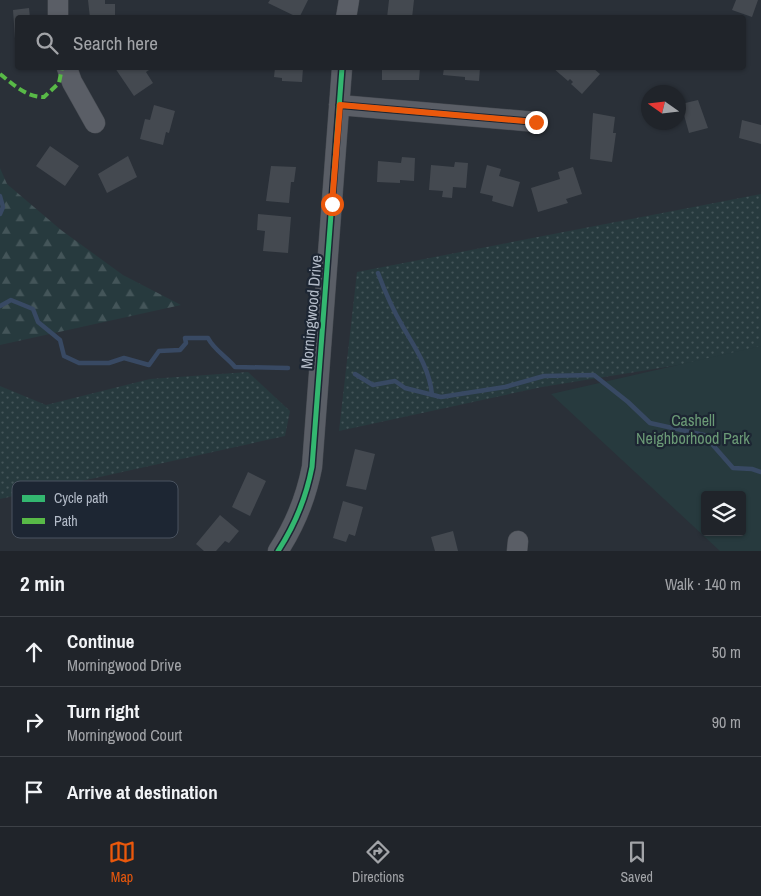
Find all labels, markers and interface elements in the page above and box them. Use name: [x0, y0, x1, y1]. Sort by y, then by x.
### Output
search box: [15, 15, 746, 70]
icon: search: [33, 29, 61, 57]
text: Search here: [73, 30, 158, 56]
north arrow: [641, 85, 686, 130]
route end: [525, 111, 548, 134]
route start: [321, 193, 344, 216]
street label: Morningwood Drive: [295, 254, 327, 370]
park label: Cashell Neighborhood Park: [636, 409, 750, 449]
legend: [12, 481, 178, 538]
text: Cycle path: [54, 489, 108, 507]
map controls: [701, 491, 746, 536]
button: layers: [701, 491, 746, 536]
text: Path: [54, 512, 78, 530]
text: 2 min: [20, 569, 65, 598]
text: Walk · 140 m: [665, 573, 741, 595]
text: Continue: [67, 628, 135, 654]
icon: ahead: [20, 638, 48, 666]
text: 50 m: [712, 641, 741, 663]
text: Morningwood Drive: [67, 654, 181, 676]
text: Turn right: [67, 698, 139, 724]
icon: right: [20, 708, 48, 736]
text: 90 m: [712, 711, 741, 733]
text: Morningwood Court: [67, 724, 182, 746]
icon: arrive: [20, 778, 48, 806]
text: Arrive at destination: [67, 779, 218, 805]
tab: Map: [108, 838, 136, 886]
tab: Directions: [352, 838, 404, 886]
tab: Saved: [620, 838, 653, 886]

